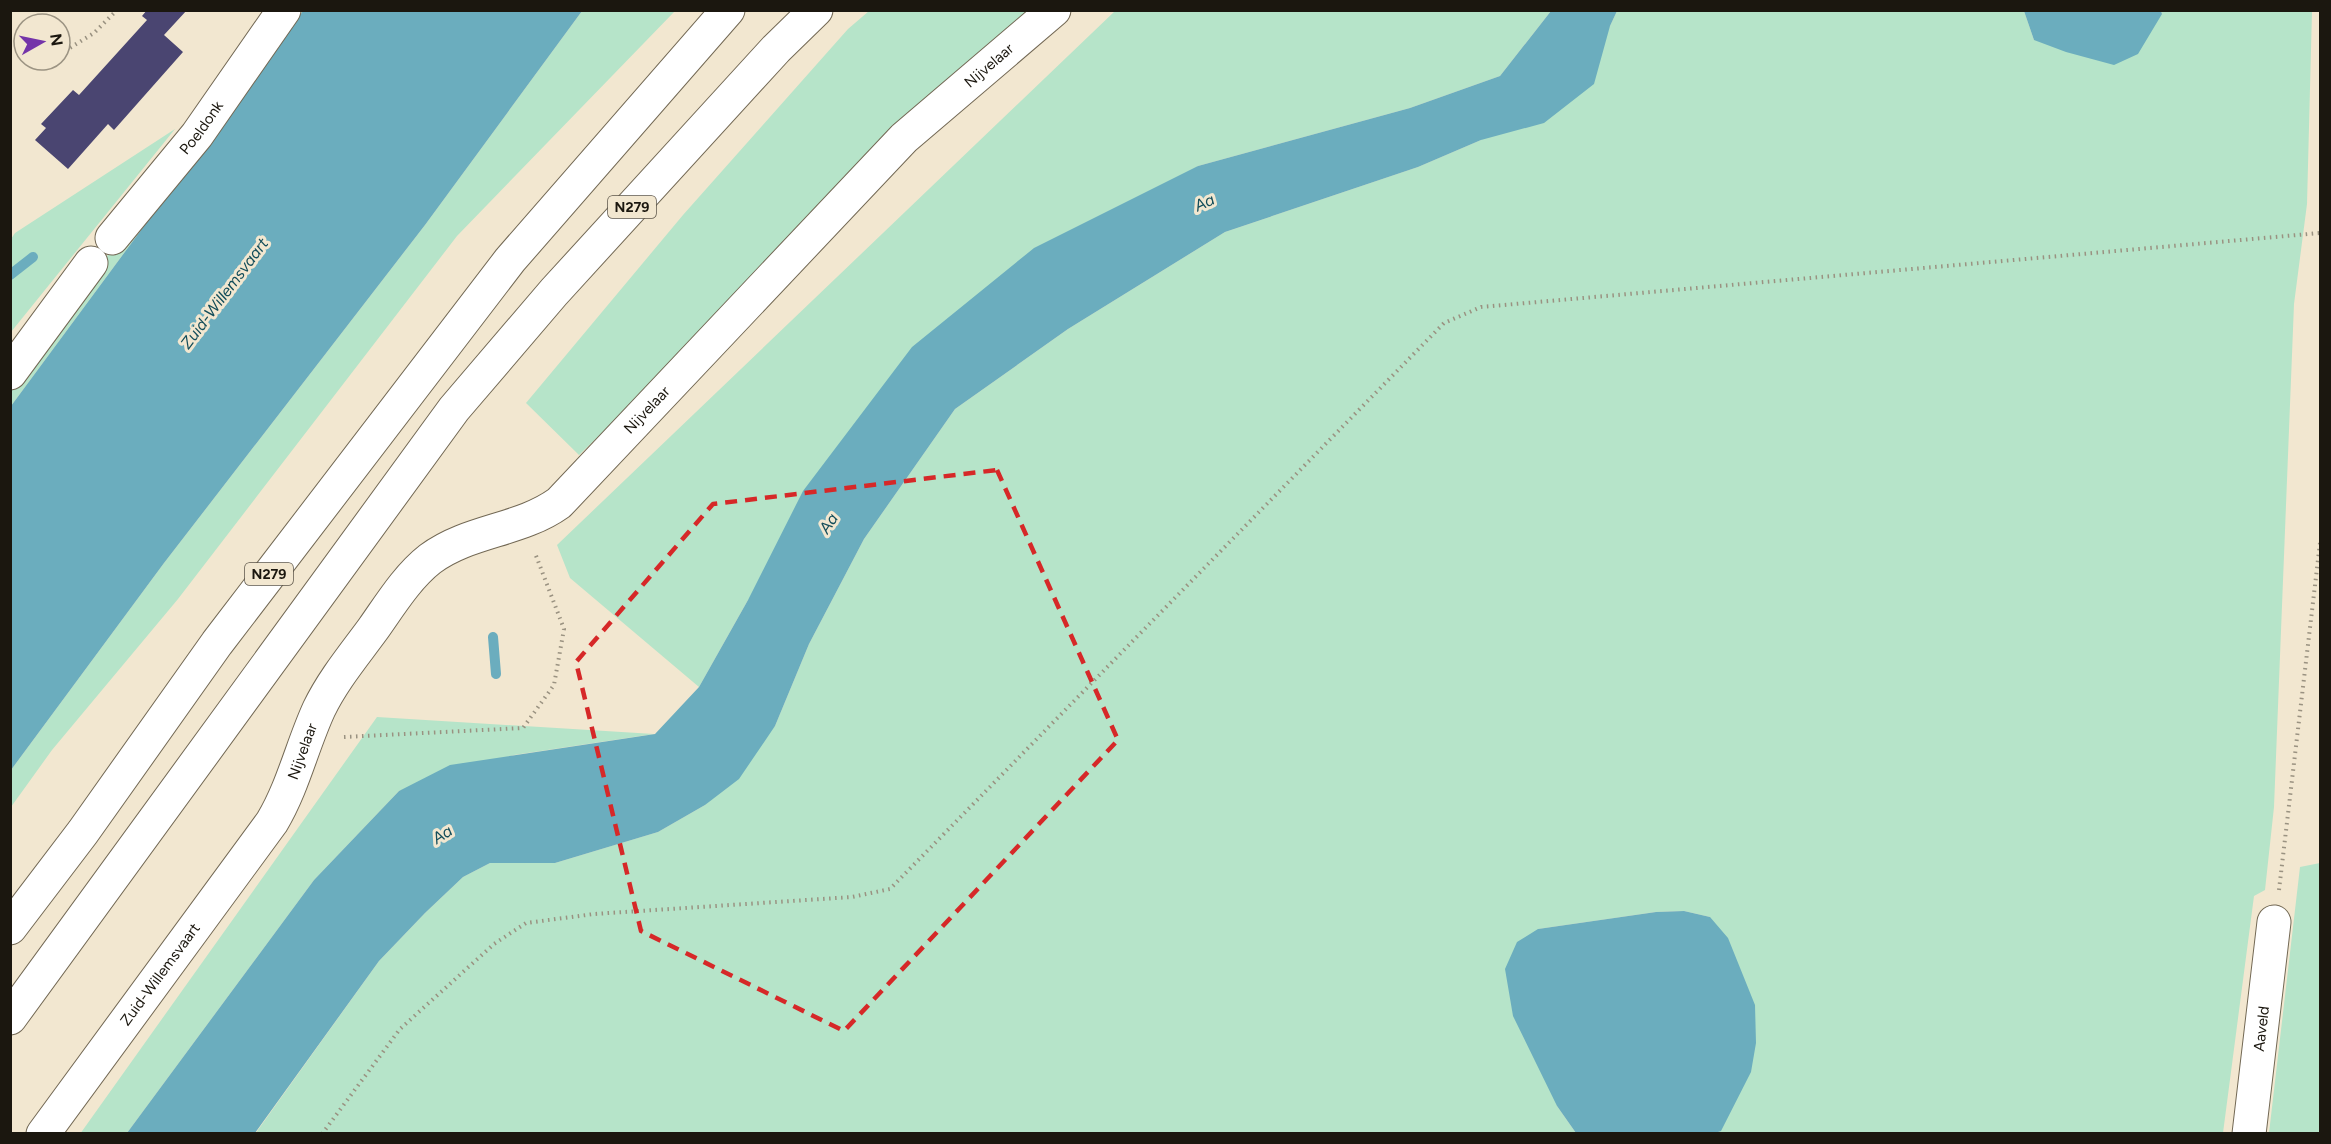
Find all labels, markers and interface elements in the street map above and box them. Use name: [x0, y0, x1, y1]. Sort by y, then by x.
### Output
north arrow: [12, 12, 72, 72]
text: N: [46, 32, 67, 47]
street label: Nijvelaar: [961, 40, 1017, 91]
street label: Poeldonk: [176, 97, 227, 158]
water label: Aa: [1190, 190, 1217, 216]
road number: N279: [608, 196, 656, 218]
water label: Zuid-Willemsvaart: [177, 234, 273, 352]
street label: Nijvelaar: [620, 383, 674, 438]
water label: Aa: [814, 510, 842, 538]
road number: N279: [245, 563, 293, 585]
street label: Nijvelaar: [284, 721, 321, 782]
water label: Aa: [428, 821, 456, 848]
street label: Zuid-Willemsvaart: [117, 919, 204, 1029]
street label: Aaveld: [2250, 1005, 2273, 1052]

